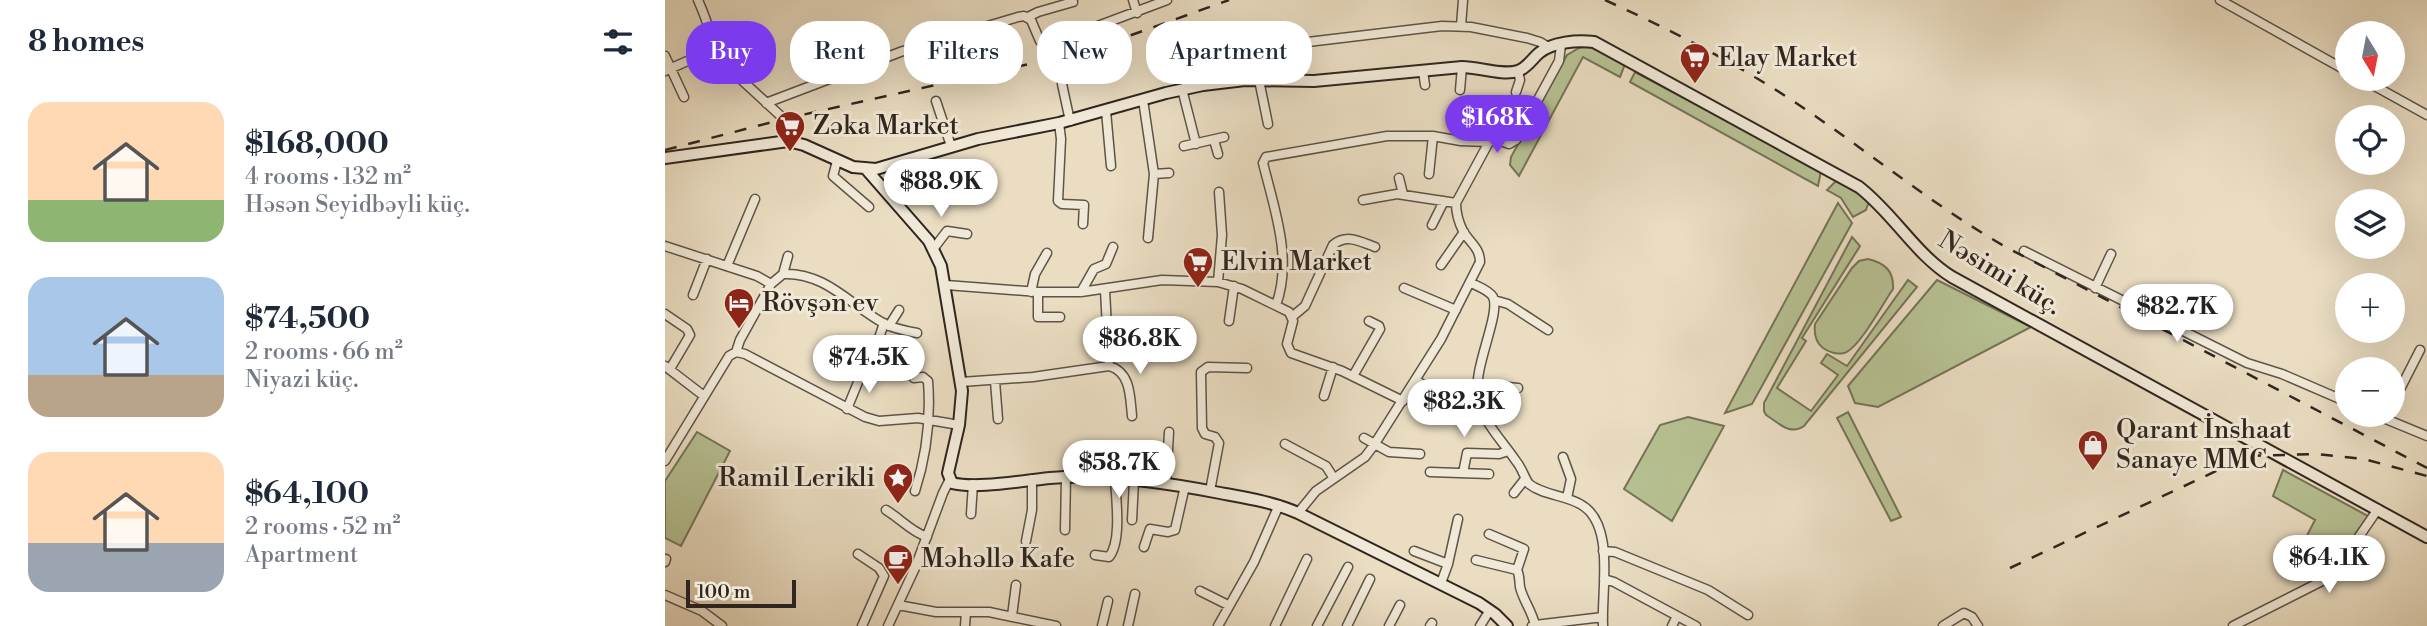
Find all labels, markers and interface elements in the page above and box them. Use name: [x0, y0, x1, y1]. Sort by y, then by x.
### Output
chip: Buy: [686, 21, 776, 84]
chip: Rent: [790, 21, 890, 84]
chip: Filters: [904, 21, 1023, 84]
chip: New: [1037, 21, 1132, 84]
chip: Apartment: [1146, 21, 1312, 84]
north arrow: [2335, 21, 2405, 91]
map controls: [2335, 21, 2405, 427]
text: 8 homes: [28, 23, 144, 61]
icon: filters: [599, 23, 637, 61]
supermarket icon: Elay Market: [1678, 41, 1712, 85]
place label: Elay Market: [1718, 42, 1857, 74]
pin: $168K: [1448, 96, 1546, 155]
text: $168K: [1461, 104, 1533, 132]
button: locate: [2335, 105, 2405, 175]
supermarket icon: Zəka Market: [773, 109, 807, 153]
place label: Zəka Market: [813, 110, 959, 142]
text: $168,000: [245, 125, 389, 163]
icon: home: [84, 130, 168, 214]
pin: $88.9K: [884, 160, 998, 219]
text: 4 rooms · 132 m²: [245, 163, 411, 191]
text: $88.9K: [900, 168, 982, 196]
button: layers: [2335, 189, 2405, 259]
text: Həsən Seyidbəyli küç.: [245, 191, 470, 219]
street label: Nəsimi küç.: [1933, 224, 2067, 322]
supermarket icon: Elvin Market: [1181, 245, 1215, 289]
place label: Elvin Market: [1221, 246, 1372, 278]
button: +: [2335, 273, 2405, 343]
pin: $82.7K: [2120, 284, 2234, 344]
hotel icon: Rövşən ev: [722, 286, 756, 330]
place label: Rövşən ev: [762, 287, 879, 319]
text: $82.7K: [2136, 293, 2218, 321]
text: $74,500: [245, 300, 370, 338]
icon: home: [84, 305, 168, 389]
pin: $86.8K: [1083, 316, 1197, 376]
text: $86.8K: [1099, 325, 1181, 353]
pin: $74.5K: [812, 336, 926, 395]
text: 2 rooms · 66 m²: [245, 338, 403, 366]
text: $74.5K: [829, 344, 909, 372]
button: −: [2335, 357, 2405, 427]
text: Niyazi küç.: [245, 366, 358, 394]
pin: $82.3K: [1407, 380, 1521, 439]
text: $82.3K: [1423, 388, 1505, 416]
place label: Qarant İnshaat Sanaye MMC: [2116, 413, 2292, 476]
shop icon: Qarant İnshaat Sanaye MMC: [2076, 428, 2110, 472]
pin: $58.7K: [1062, 440, 1176, 500]
text: $58.7K: [1078, 449, 1160, 477]
place icon: Ramil Lerikli: [881, 461, 915, 505]
place label: Ramil Lerikli: [718, 462, 875, 494]
text: $64,100: [245, 475, 369, 513]
icon: home: [84, 480, 168, 564]
text: 2 rooms · 52 m²: [245, 513, 401, 541]
pin: $64.1K: [2272, 536, 2386, 595]
text: Apartment: [245, 541, 358, 569]
cafe icon: Məhəllə Kafe: [881, 542, 915, 586]
place label: Məhəllə Kafe: [921, 543, 1075, 575]
text: $64.1K: [2289, 544, 2369, 572]
scale bar: [686, 577, 796, 609]
text: 100 m: [697, 580, 750, 604]

